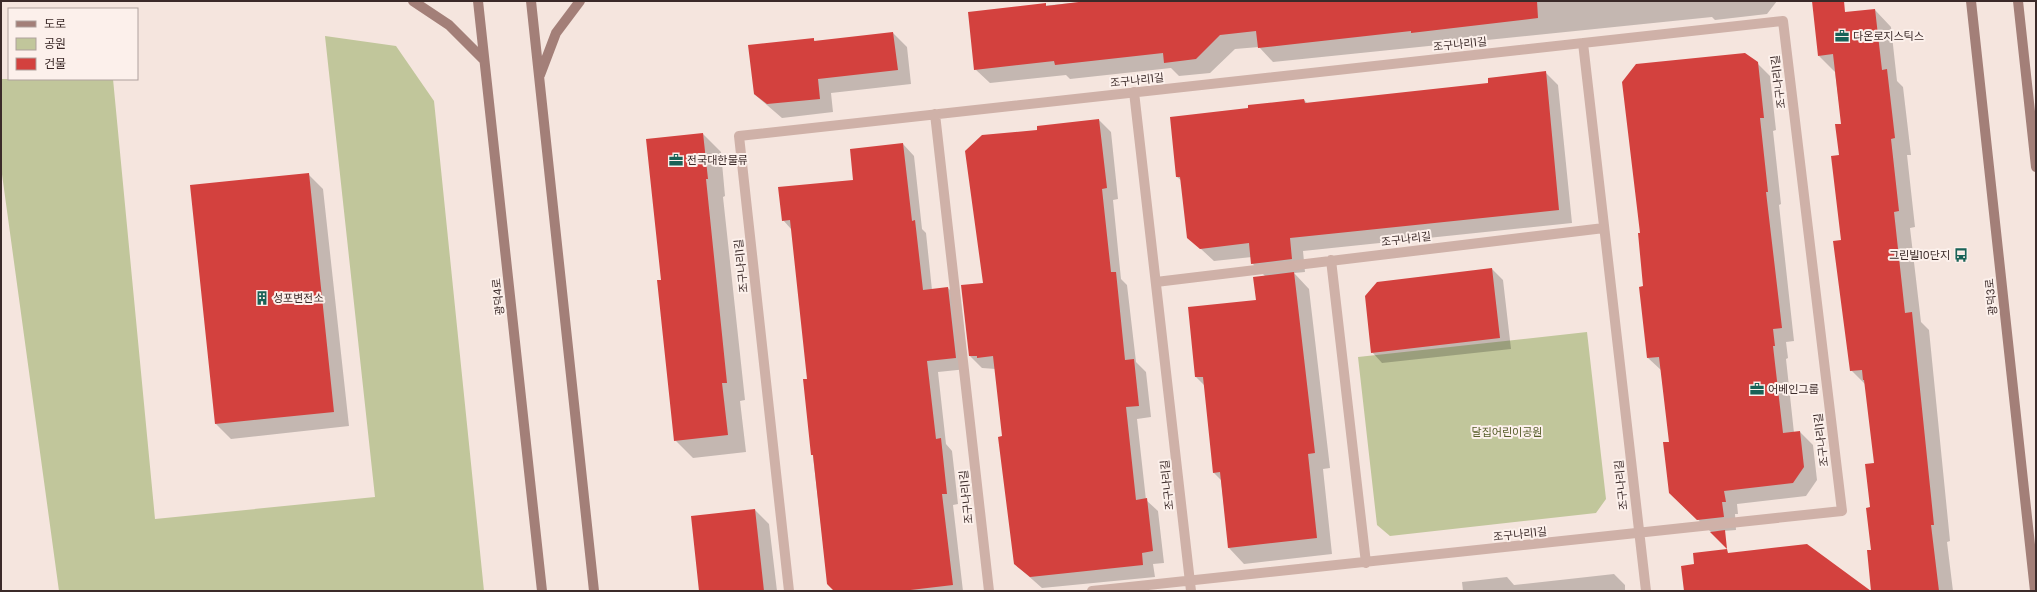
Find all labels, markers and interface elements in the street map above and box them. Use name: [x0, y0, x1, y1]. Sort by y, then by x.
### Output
legend: [8, 8, 138, 80]
text: 도로: [44, 15, 66, 32]
office icon: 다온로지스틱스: [1834, 28, 1850, 44]
place label: 다온로지스틱스: [1853, 28, 1924, 44]
street label: 조구나리1길: [1432, 33, 1488, 55]
text: 공원: [44, 35, 66, 52]
street label: 조구나리1길: [1767, 54, 1789, 110]
text: 건물: [44, 55, 66, 72]
street label: 조구나리1길: [1109, 69, 1165, 91]
office icon: 전국대한물류: [668, 152, 684, 168]
place label: 전국대한물류: [687, 152, 748, 168]
street label: 조구나리길: [1380, 228, 1432, 250]
street label: 조구나리1길: [730, 238, 752, 294]
place label: 그린빌10단지: [1889, 247, 1950, 263]
bus stop icon: 그린빌10단지: [1953, 247, 1969, 263]
street label: 광덕4로: [488, 278, 508, 316]
street label: 광덕3로: [1981, 278, 2001, 316]
building icon: 성포변전소: [254, 290, 270, 306]
place label: 성포변전소: [273, 290, 324, 306]
office icon: 어베인그룹: [1749, 381, 1765, 397]
place label: 어베인그룹: [1768, 381, 1819, 397]
street label: 조구나리1길: [1810, 412, 1832, 468]
park label: 달집어린이공원: [1472, 424, 1542, 440]
street label: 조구나리길: [1156, 459, 1178, 511]
street label: 조구나리길: [1610, 459, 1632, 511]
street label: 조구나리1길: [955, 469, 977, 525]
street label: 조구나리1길: [1492, 523, 1548, 545]

